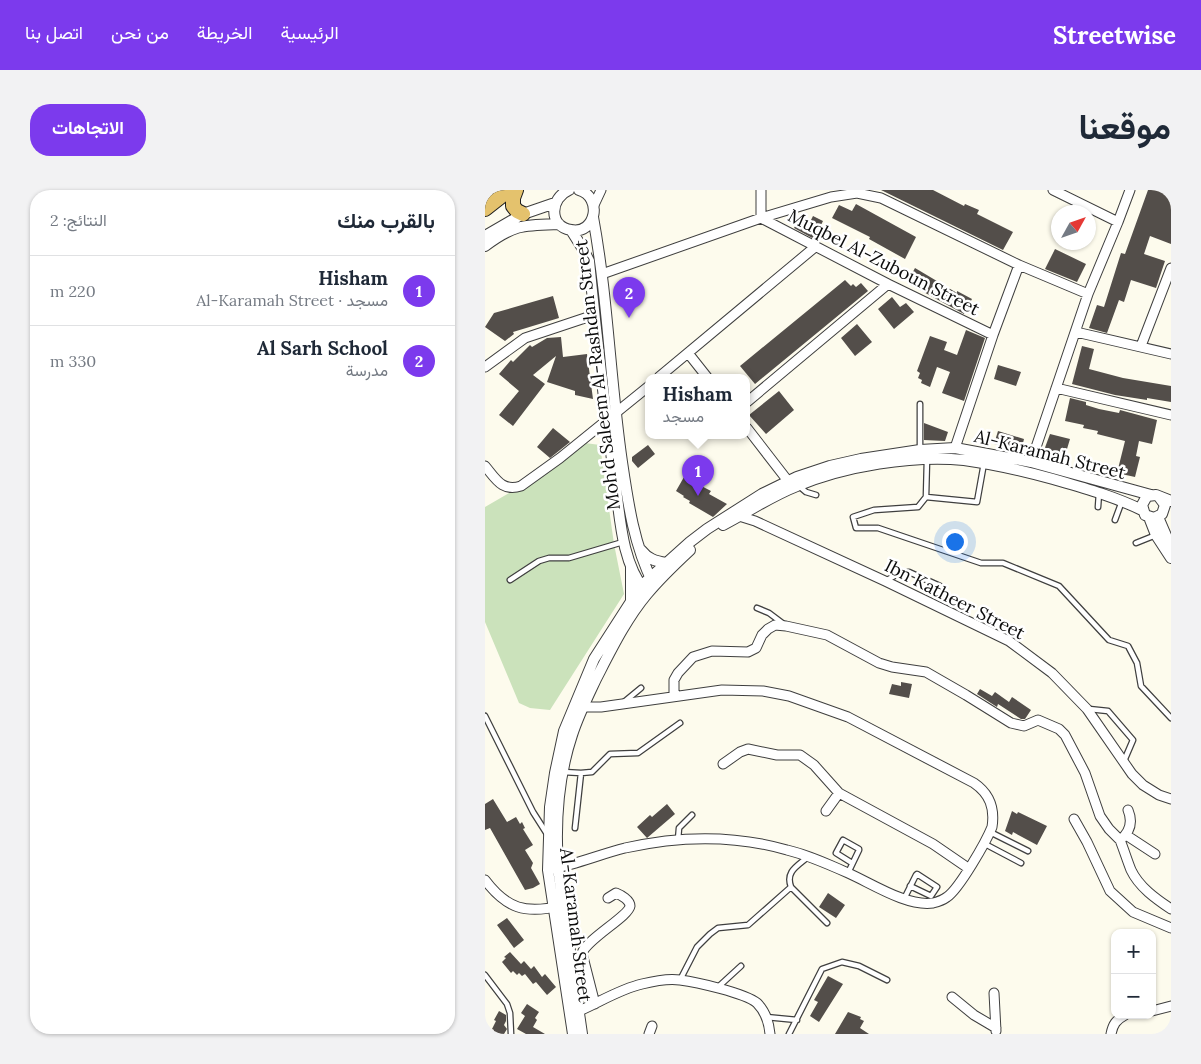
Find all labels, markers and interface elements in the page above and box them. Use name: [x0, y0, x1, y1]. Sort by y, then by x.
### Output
text: Streetwise: [1053, 20, 1176, 51]
text: اتصل بنا: [25, 21, 83, 44]
text: من نحن: [111, 21, 169, 44]
text: الخريطة: [197, 21, 252, 44]
text: الرئيسية: [280, 21, 339, 44]
button: الاتجاهات: [30, 104, 146, 156]
text: موقعنا: [1078, 104, 1171, 149]
street label: Muqbel Al-Zuboun Street: [784, 204, 984, 320]
north arrow: [1051, 205, 1096, 250]
text: بالقرب منك: [337, 207, 435, 234]
text: النتائج: 2: [50, 210, 107, 230]
street label: Moh'd Saleem Al-Rashdan Street: [569, 238, 625, 511]
text: Hisham: [318, 266, 388, 290]
pin: 2: [613, 277, 645, 318]
text: 220 m: [50, 281, 96, 301]
text: 1: [416, 281, 422, 301]
text: مسجد · Al-Karamah Street: [196, 290, 388, 310]
text: Al Sarh School: [257, 336, 388, 360]
text: 330 m: [50, 351, 96, 371]
text: 2: [415, 351, 423, 371]
text: مدرسة: [346, 360, 388, 380]
popup: [645, 374, 750, 439]
text: Hisham: [663, 382, 732, 406]
text: مسجد: [663, 406, 704, 426]
street label: Al-Karamah Street: [971, 424, 1128, 484]
pin: 1: [682, 455, 714, 496]
your location: [942, 529, 968, 555]
street label: Ibn Katheer Street: [881, 554, 1029, 644]
street label: Al-Karamah Street: [555, 846, 597, 1003]
map controls: [1111, 929, 1156, 1019]
button: +: [1111, 929, 1156, 974]
button: −: [1111, 974, 1156, 1019]

